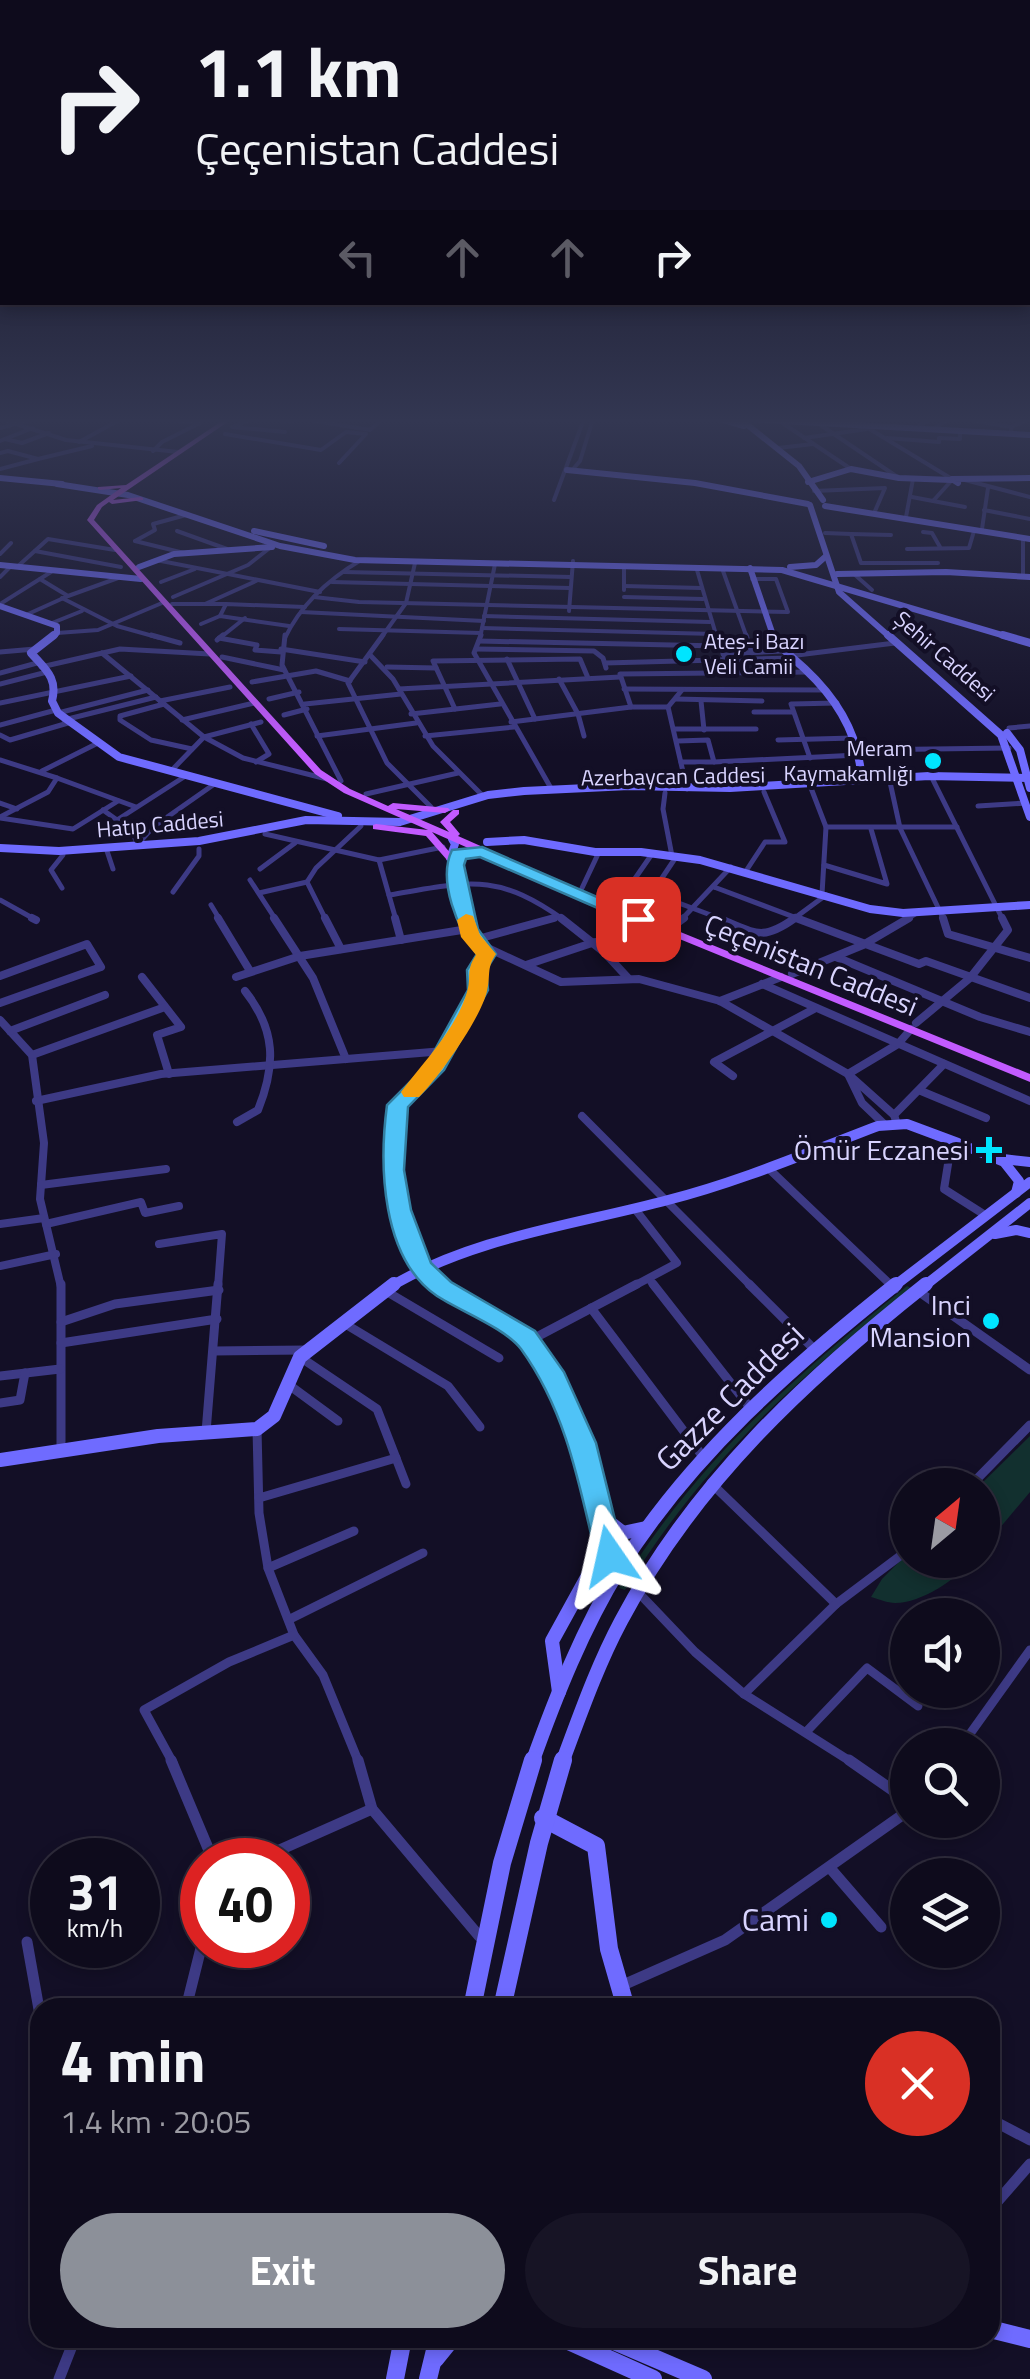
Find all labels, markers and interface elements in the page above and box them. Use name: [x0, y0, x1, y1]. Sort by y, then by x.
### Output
text: 1.1 km: [195, 18, 402, 124]
icon: right: [30, 40, 160, 170]
text: Çeçenistan Caddesi: [195, 114, 559, 182]
icon: left: [330, 230, 385, 285]
icon: ahead: [435, 230, 490, 285]
icon: ahead: [540, 230, 595, 285]
icon: right: [645, 230, 700, 285]
street label: Şehir Caddesi: [887, 602, 1003, 710]
place label: Ateş-i Bazı Veli Camii: [704, 624, 804, 683]
marker: Ateş-i Bazı Veli Camii: [673, 643, 695, 665]
place label: Meram Kaymakamlığı: [784, 731, 913, 790]
marker: Meram Kaymakamlığı: [922, 750, 944, 772]
street label: Azerbaycan Caddesi: [581, 757, 765, 795]
street label: Hatıp Caddesi: [95, 802, 225, 846]
pin: [596, 877, 681, 962]
icon: arrive: [611, 892, 666, 947]
street label: Çeçenistan Caddesi: [698, 902, 924, 1027]
place label: Ömür Eczanesi: [794, 1128, 969, 1171]
marker: Ömür Eczanesi: [978, 1139, 1000, 1161]
place label: Inci Mansion: [869, 1283, 971, 1358]
marker: Inci Mansion: [980, 1310, 1002, 1332]
street label: Gazze Caddesi: [644, 1311, 815, 1482]
north arrow: [890, 1468, 1000, 1578]
map controls: [890, 1468, 1000, 1968]
position arrow: [558, 1504, 662, 1608]
button: sound: [890, 1598, 1000, 1708]
button: search: [890, 1728, 1000, 1838]
speed limit sign: 40: [180, 1838, 310, 1968]
text: 31: [67, 1853, 123, 1929]
button: layers: [890, 1858, 1000, 1968]
place label: Cami: [742, 1895, 809, 1943]
text: km/h: [67, 1909, 123, 1947]
marker: Cami: [818, 1909, 840, 1931]
text: 4 min: [60, 2014, 206, 2105]
button: close: [865, 2031, 970, 2136]
text: 1.4 km · 20:05: [60, 2097, 252, 2145]
button: Exit: [60, 2213, 505, 2328]
button: Share: [525, 2213, 970, 2328]

